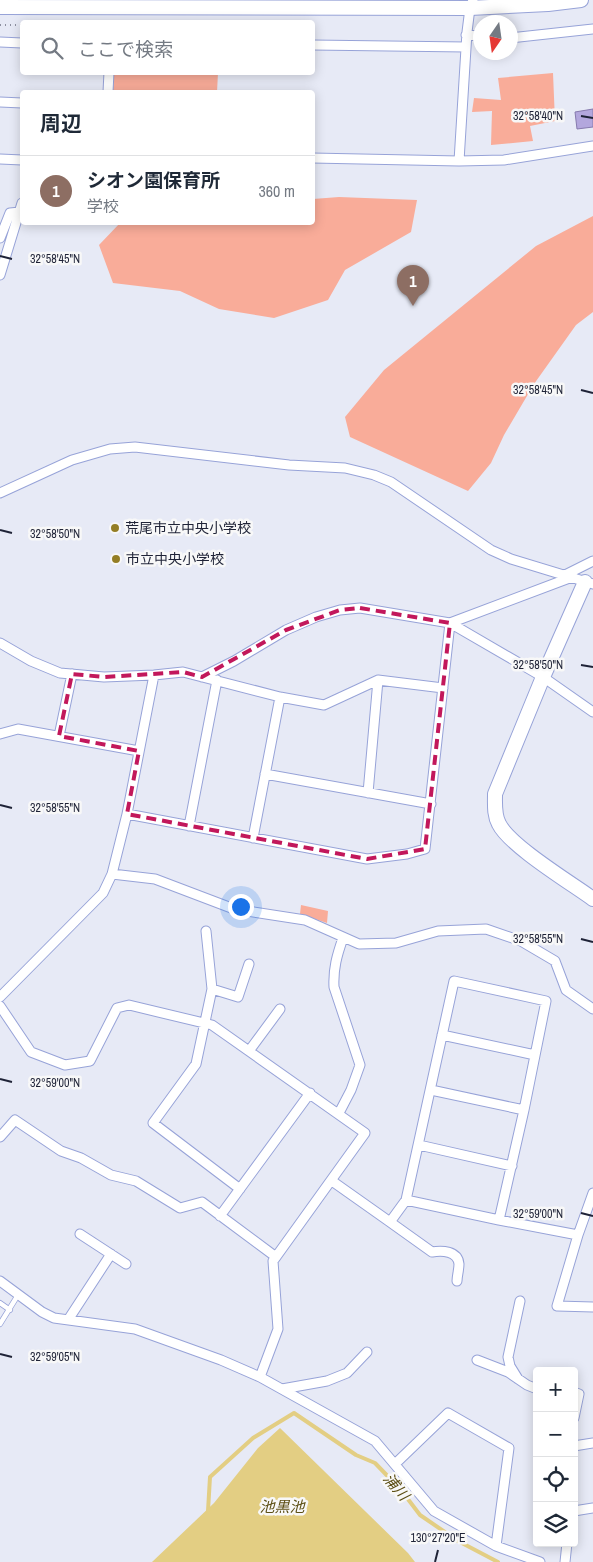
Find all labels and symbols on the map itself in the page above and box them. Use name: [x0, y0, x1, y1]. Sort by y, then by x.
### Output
north arrow: [473, 15, 518, 60]
text: 32°58'40"N: [513, 108, 563, 124]
text: 32°58'45"N: [30, 251, 80, 267]
pin: 1: [397, 265, 429, 306]
text: 32°58'45"N: [513, 382, 563, 398]
place label: 荒尾市立中央小学校: [125, 519, 251, 537]
marker: 荒尾市立中央小学校: [109, 522, 121, 534]
text: 32°58'50"N: [30, 526, 80, 542]
place label: 市立中央小学校: [126, 550, 224, 568]
marker: 市立中央小学校: [110, 553, 122, 565]
text: 32°58'50"N: [513, 657, 563, 673]
text: 32°58'55"N: [30, 800, 80, 816]
your location: [228, 894, 254, 920]
text: 32°58'55"N: [513, 931, 563, 947]
text: 32°59'00"N: [30, 1075, 80, 1091]
text: 32°59'00"N: [513, 1206, 563, 1222]
text: 32°59'05"N: [30, 1349, 80, 1365]
water label: 浦川: [379, 1468, 415, 1506]
water label: 池黒池: [259, 1496, 306, 1517]
text: 130°27'20"E: [410, 1530, 466, 1546]

